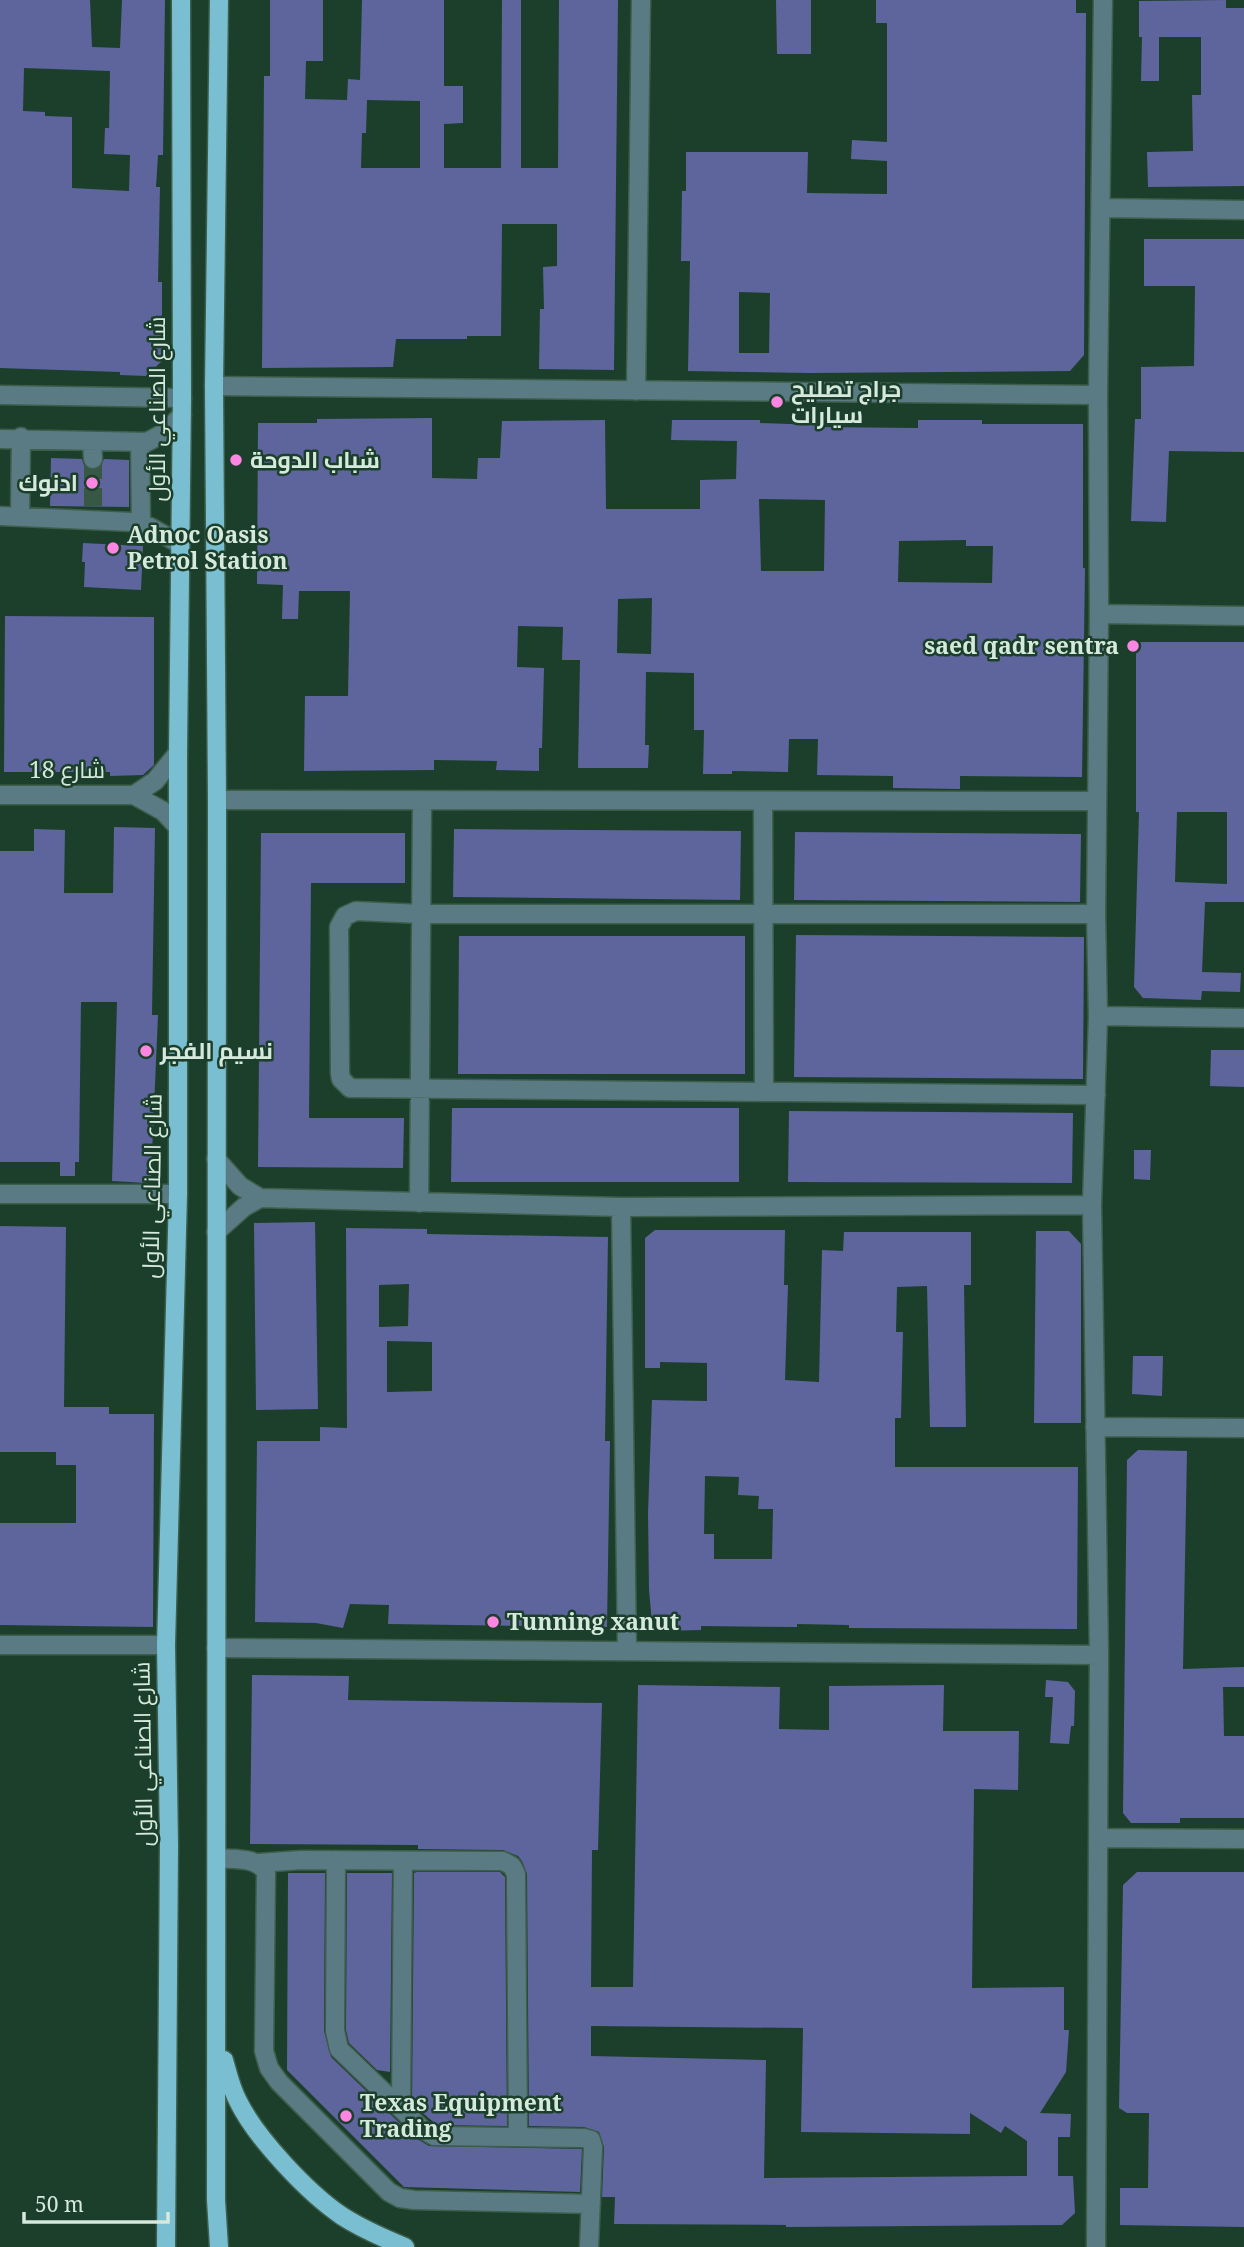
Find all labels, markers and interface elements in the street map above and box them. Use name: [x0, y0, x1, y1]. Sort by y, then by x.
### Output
street label: شارع الصناعي الأول: [140, 317, 175, 502]
place label: جراج تصليح سيارات: [791, 372, 901, 430]
marker: جراج تصليح سيارات: [769, 394, 785, 410]
place label: شباب الدوحة: [250, 443, 380, 475]
marker: شباب الدوحة: [228, 452, 244, 468]
place label: ادنوك: [19, 466, 78, 498]
marker: ادنوك: [84, 475, 100, 491]
place label: Adnoc Oasis Petrol Station: [127, 518, 288, 576]
marker: Adnoc Oasis Petrol Station: [105, 540, 121, 556]
place label: saed qadr sentra: [924, 629, 1119, 661]
marker: saed qadr sentra: [1125, 638, 1141, 654]
street label: شارع 18: [29, 753, 105, 786]
place label: نسيم الفجر: [159, 1034, 273, 1067]
marker: نسيم الفجر: [138, 1043, 154, 1059]
street label: شارع الصناعي الأول: [133, 1093, 172, 1279]
place label: Tunning xanut: [507, 1605, 679, 1637]
marker: Tunning xanut: [485, 1614, 501, 1630]
street label: شارع الصناعي الأول: [124, 1661, 163, 1847]
place label: Texas Equipment Trading: [360, 2086, 562, 2144]
marker: Texas Equipment Trading: [338, 2108, 354, 2124]
scale bar: [24, 2180, 168, 2224]
text: 50 m: [35, 2190, 84, 2218]

